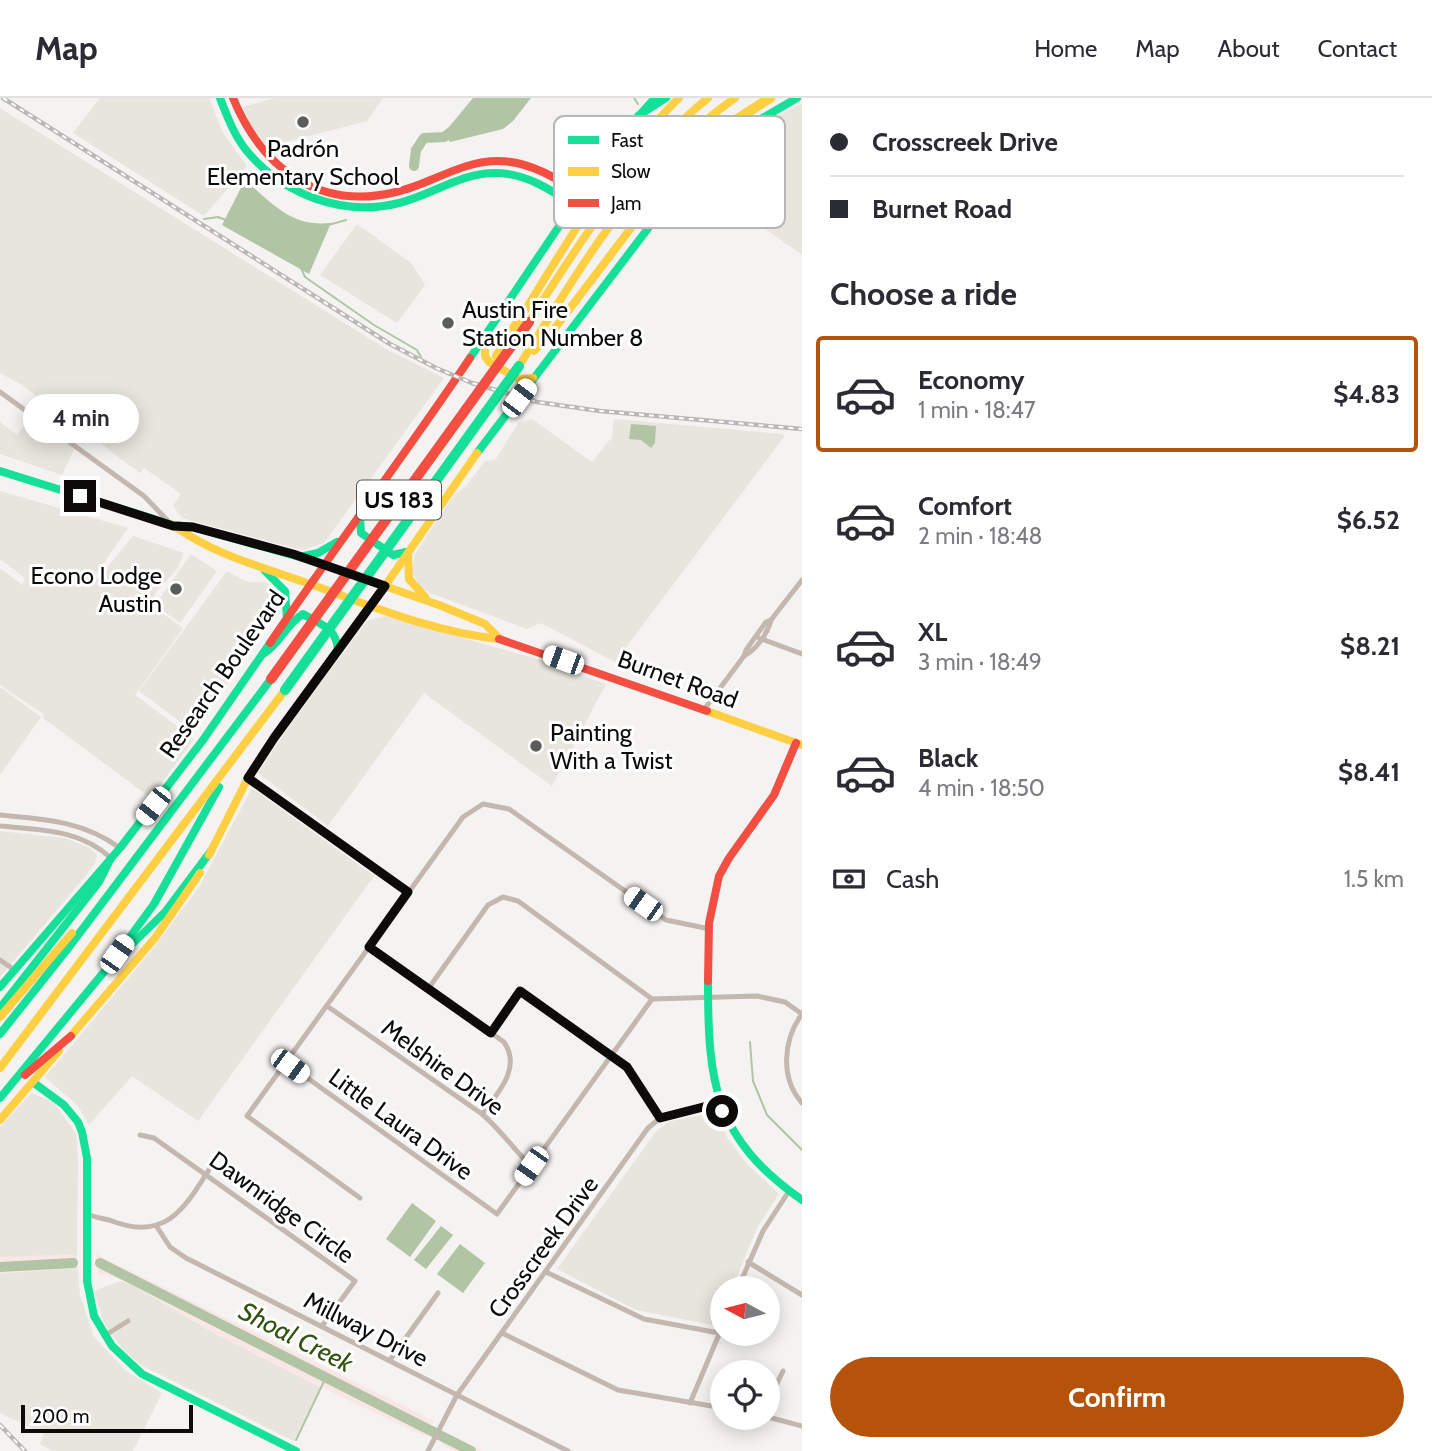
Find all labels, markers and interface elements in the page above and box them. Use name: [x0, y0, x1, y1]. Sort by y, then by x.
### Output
text: Map: [35, 28, 98, 68]
text: Home: [1034, 34, 1097, 63]
text: Map: [1135, 34, 1180, 63]
text: About: [1218, 34, 1280, 63]
text: Contact: [1318, 34, 1397, 63]
marker: Padrón Elementary School: [295, 114, 311, 130]
legend: [554, 116, 785, 228]
text: Crosscreek Drive: [872, 126, 1058, 158]
text: Fast: [611, 129, 644, 152]
place label: Padrón Elementary School: [207, 134, 400, 191]
text: Slow: [611, 160, 651, 183]
text: Jam: [610, 192, 641, 215]
text: Burnet Road: [872, 193, 1012, 225]
text: Choose a ride: [830, 274, 1017, 313]
place label: Austin Fire Station Number 8: [462, 295, 644, 352]
marker: Austin Fire Station Number 8: [440, 315, 456, 331]
icon: car: [834, 363, 897, 426]
text: Economy: [918, 364, 1024, 396]
car: [498, 375, 541, 421]
text: $4.83: [1333, 378, 1400, 410]
callout: 4 min: [22, 394, 138, 444]
text: 1 min · 18:47: [918, 396, 1035, 424]
text: 4 min: [52, 404, 110, 432]
route end: [64, 480, 96, 512]
road number: US 183: [357, 480, 441, 520]
icon: car: [834, 489, 897, 552]
text: Comfort: [918, 490, 1012, 522]
text: $6.52: [1337, 504, 1400, 536]
text: 2 min · 18:48: [918, 522, 1042, 550]
place label: Econo Lodge Austin: [31, 561, 162, 618]
marker: Econo Lodge Austin: [168, 581, 184, 597]
street label: Research Boulevard: [153, 584, 291, 764]
icon: car: [834, 615, 897, 678]
text: XL: [918, 616, 947, 648]
text: $8.21: [1340, 630, 1400, 662]
car: [540, 643, 587, 677]
street label: Burnet Road: [614, 644, 742, 714]
text: 3 min · 18:49: [918, 648, 1042, 676]
place label: Painting With a Twist: [550, 718, 673, 775]
marker: Painting With a Twist: [528, 738, 544, 754]
icon: car: [834, 741, 897, 804]
text: Black: [918, 742, 978, 774]
text: $8.41: [1338, 756, 1400, 788]
text: 4 min · 18:50: [918, 774, 1045, 802]
car: [132, 783, 175, 829]
icon: cash: [830, 860, 868, 898]
text: Cash: [886, 863, 939, 895]
text: 1.5 km: [1344, 865, 1404, 893]
car: [620, 883, 667, 925]
car: [97, 931, 138, 977]
street label: Melshire Drive: [376, 1013, 510, 1121]
car: [267, 1045, 314, 1087]
street label: Little Laura Drive: [323, 1062, 479, 1186]
route start: [706, 1095, 738, 1127]
car: [511, 1143, 552, 1189]
street label: Dawnridge Circle: [204, 1145, 360, 1269]
street label: Crosscreek Drive: [482, 1171, 604, 1323]
north arrow: [710, 1276, 780, 1346]
map controls: [710, 1276, 780, 1430]
street label: Millway Drive: [299, 1285, 433, 1373]
water label: Shoal Creek: [234, 1295, 359, 1380]
button: Confirm: [830, 1357, 1404, 1437]
button: locate: [710, 1360, 780, 1430]
scale bar: [21, 1402, 192, 1434]
text: 200 m: [32, 1405, 89, 1428]

